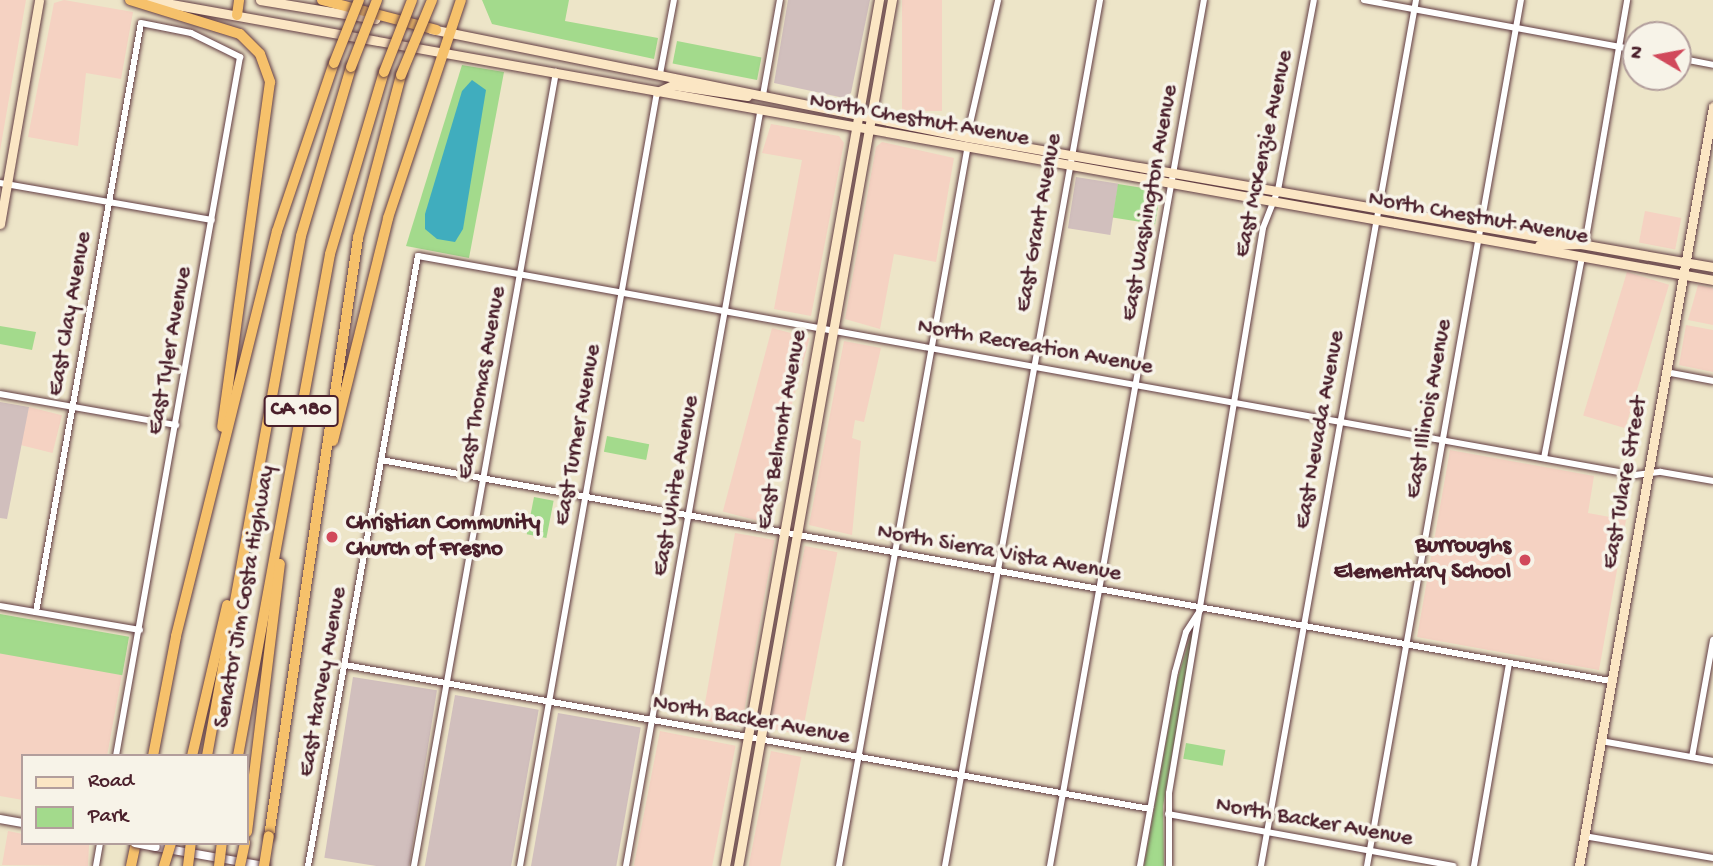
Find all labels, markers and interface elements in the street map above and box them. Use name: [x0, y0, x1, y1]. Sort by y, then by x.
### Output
north arrow: [1622, 21, 1692, 91]
text: N: [1625, 45, 1650, 61]
street label: East McKenzie Avenue: [1230, 48, 1300, 260]
street label: East Washington Avenue: [1117, 83, 1185, 323]
street label: North Chestnut Avenue: [807, 88, 1031, 154]
street label: East Grant Avenue: [1011, 132, 1069, 314]
street label: North Chestnut Avenue: [1366, 186, 1590, 252]
street label: East Clay Avenue: [43, 230, 99, 398]
street label: East Tyler Avenue: [143, 265, 199, 437]
street label: East Thomas Avenue: [452, 284, 514, 482]
street label: North Recreation Avenue: [915, 314, 1155, 382]
street label: East Illinois Avenue: [1401, 317, 1459, 501]
street label: East Belmont Avenue: [752, 328, 814, 532]
street label: East Nevada Avenue: [1290, 329, 1352, 531]
street label: East Turner Avenue: [549, 342, 609, 528]
street label: East White Avenue: [648, 393, 706, 579]
road number: CA 180: [262, 394, 340, 428]
street label: East Tulare Street: [1597, 395, 1655, 571]
street label: Senator Jim Costa Highway: [209, 464, 283, 730]
place label: Christian Community Church of Fresno: [346, 510, 540, 564]
street label: North Sierra Vista Avenue: [875, 519, 1123, 589]
marker: Christian Community Church of Fresno: [324, 529, 340, 545]
place label: Burroughs Elementary School: [1334, 533, 1511, 587]
marker: Burroughs Elementary School: [1517, 552, 1533, 568]
street label: East Harvey Avenue: [294, 585, 354, 779]
street label: North Backer Avenue: [650, 690, 852, 752]
legend: [21, 754, 248, 845]
text: Road: [88, 770, 134, 795]
street label: North Backer Avenue: [1213, 792, 1415, 854]
text: Park: [88, 805, 128, 830]

